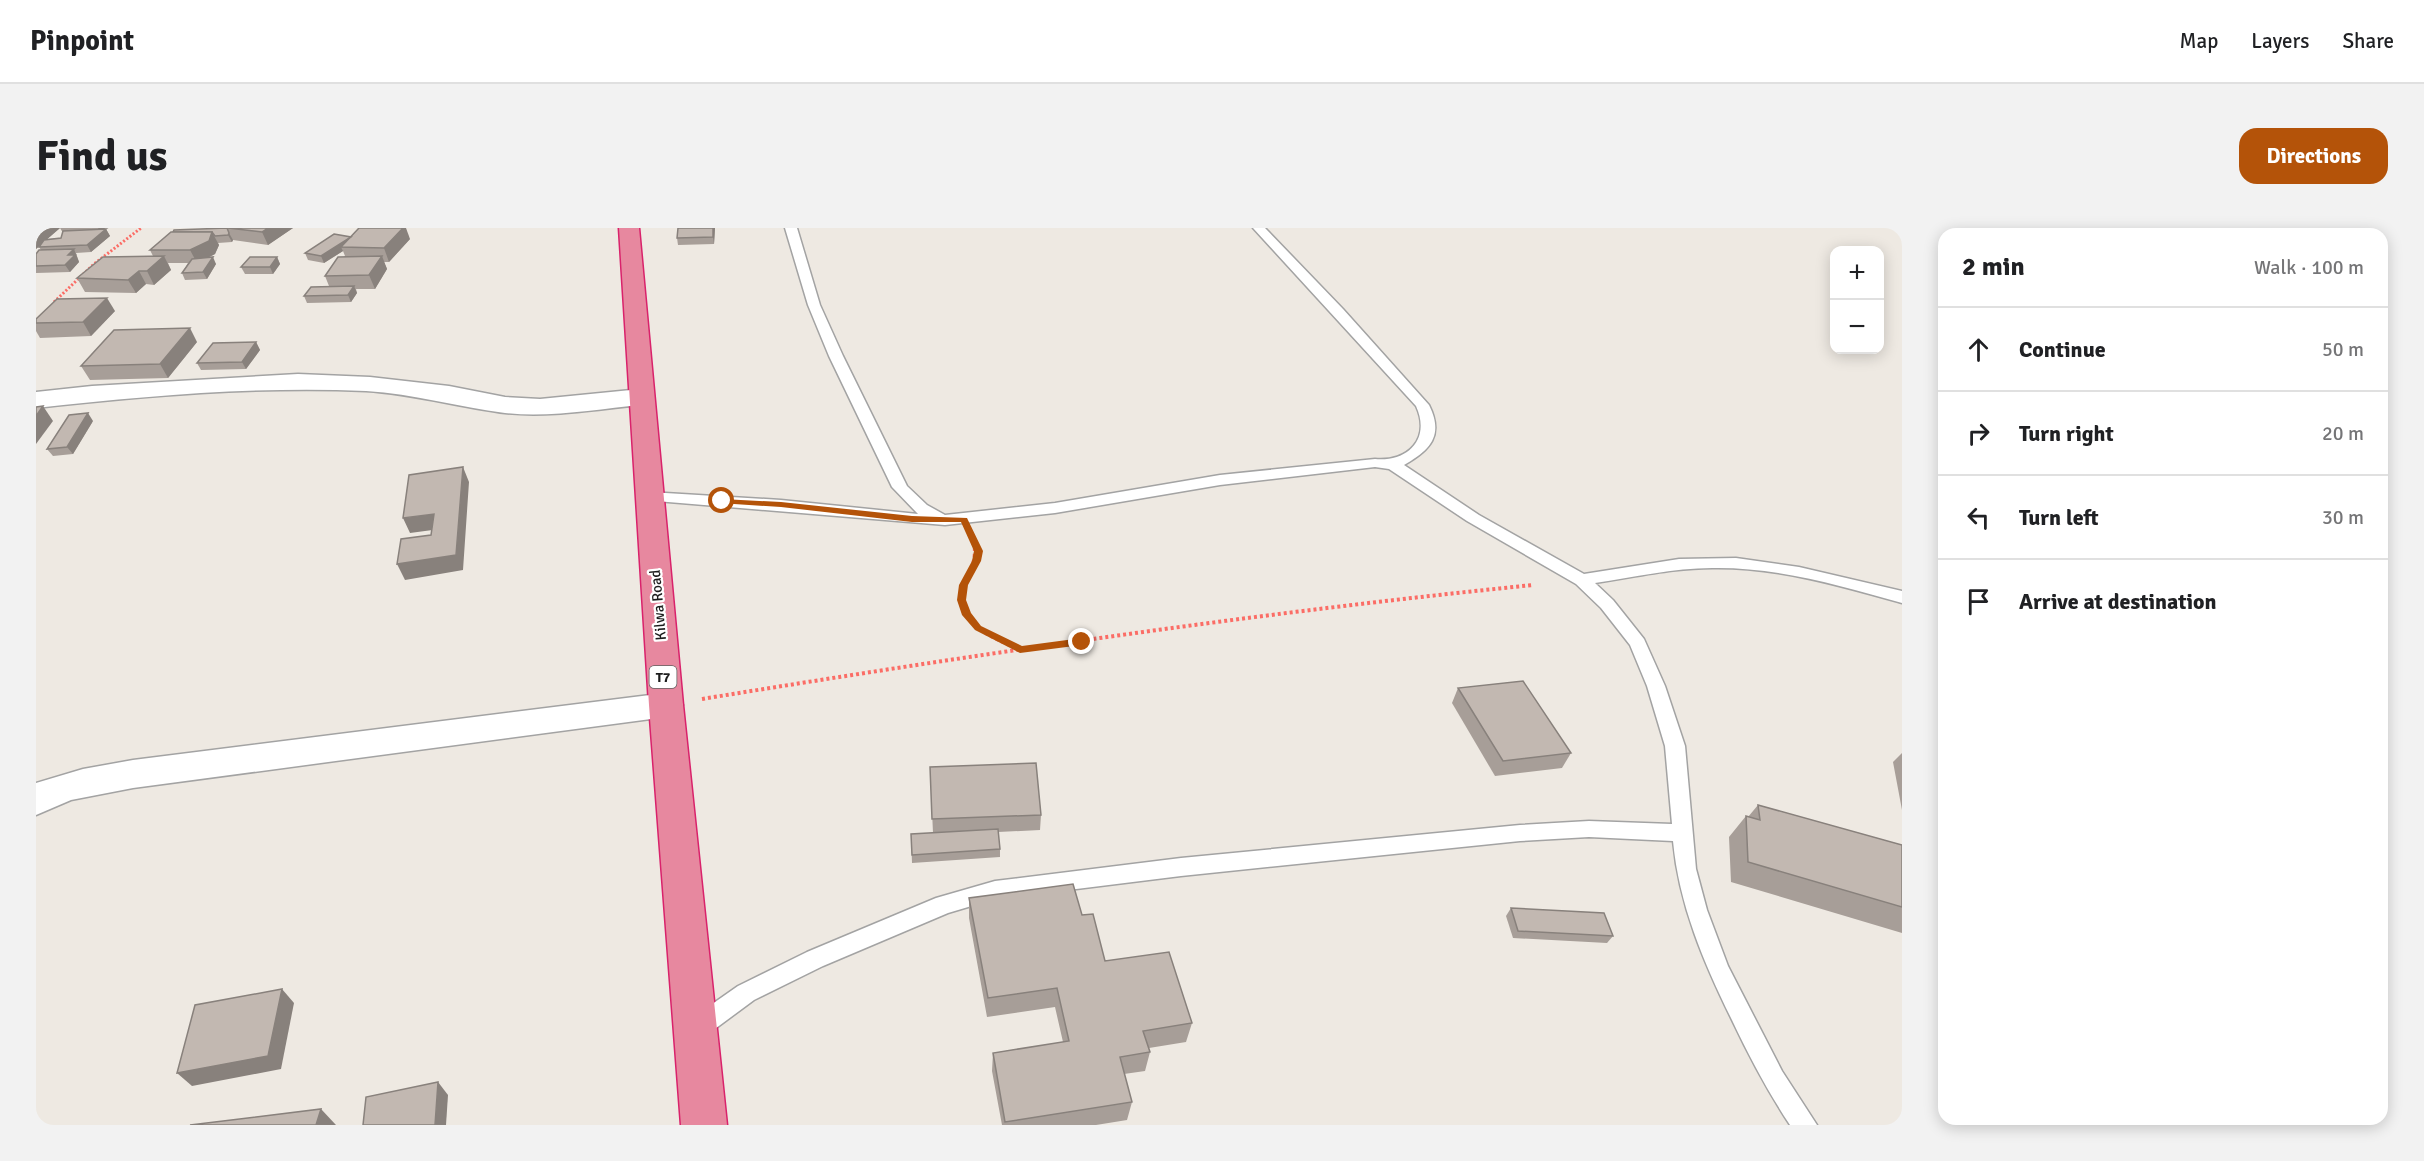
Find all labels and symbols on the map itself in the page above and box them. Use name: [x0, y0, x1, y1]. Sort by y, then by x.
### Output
route start: [708, 487, 734, 513]
street label: Kilwa Road: [646, 569, 670, 641]
route end: [1068, 628, 1094, 654]
road number: T7: [650, 666, 676, 688]

